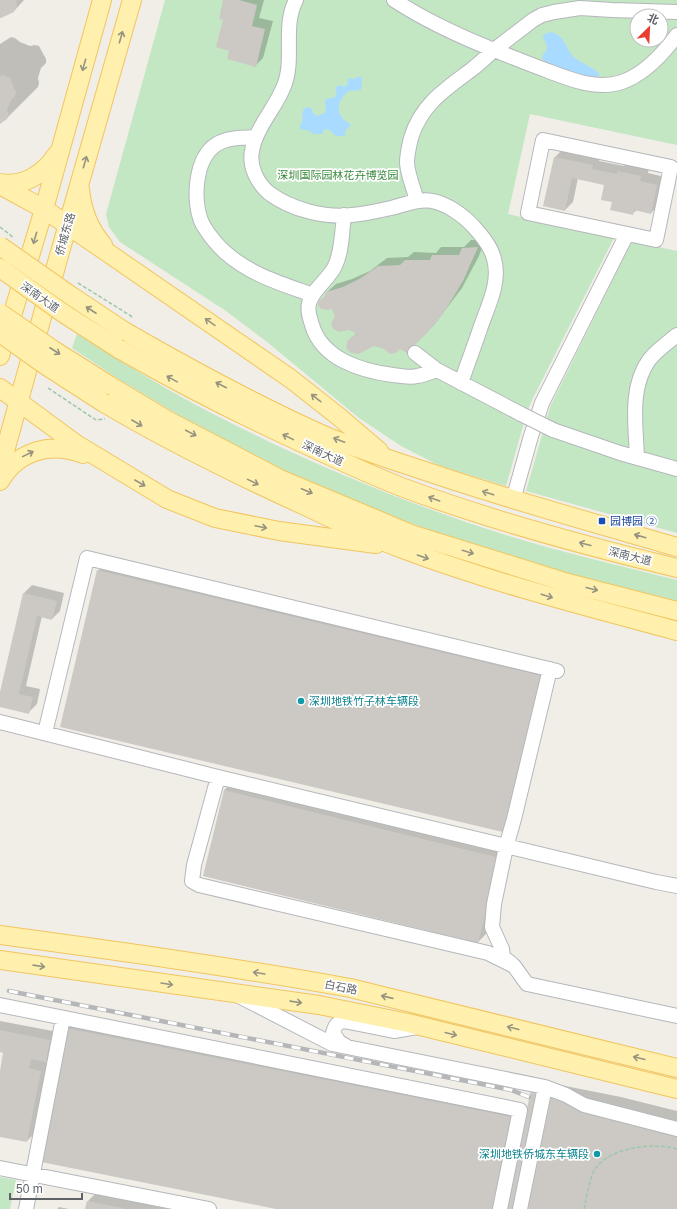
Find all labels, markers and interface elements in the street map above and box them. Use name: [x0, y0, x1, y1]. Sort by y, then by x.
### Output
north arrow: [629, 8, 669, 48]
text: 北: [646, 11, 661, 27]
one-way arrow: [118, 30, 125, 43]
one-way arrow: [80, 58, 87, 71]
one-way arrow: [82, 155, 90, 168]
park label: 深圳国际园林花卉博览园: [278, 169, 399, 181]
street label: 侨城东路: [53, 211, 77, 257]
one-way arrow: [31, 232, 38, 245]
street label: 深南大道: [19, 279, 61, 315]
one-way arrow: [86, 306, 97, 314]
one-way arrow: [204, 318, 216, 326]
one-way arrow: [49, 347, 60, 355]
one-way arrow: [166, 375, 178, 382]
one-way arrow: [215, 381, 227, 388]
one-way arrow: [310, 394, 321, 402]
one-way arrow: [131, 419, 143, 427]
one-way arrow: [185, 430, 197, 437]
one-way arrow: [283, 433, 295, 440]
one-way arrow: [333, 436, 345, 444]
street label: 深南大道: [301, 438, 345, 468]
one-way arrow: [21, 450, 33, 457]
one-way arrow: [134, 479, 146, 487]
one-way arrow: [247, 479, 259, 486]
one-way arrow: [301, 487, 313, 495]
one-way arrow: [482, 488, 494, 496]
one-way arrow: [428, 494, 440, 502]
place label: 园博园 ②: [610, 515, 657, 527]
marker: 园博园 ②: [597, 516, 607, 526]
one-way arrow: [254, 524, 267, 532]
one-way arrow: [633, 532, 646, 539]
one-way arrow: [579, 540, 592, 548]
street label: 深南大道: [607, 545, 653, 567]
one-way arrow: [461, 549, 474, 556]
one-way arrow: [417, 553, 429, 561]
one-way arrow: [586, 586, 599, 594]
one-way arrow: [541, 593, 554, 600]
place label: 深圳地铁竹子林车辆段: [309, 695, 419, 707]
marker: 深圳地铁竹子林车辆段: [296, 696, 306, 706]
one-way arrow: [32, 962, 45, 970]
one-way arrow: [253, 969, 266, 977]
street label: 白石路: [324, 978, 358, 996]
one-way arrow: [160, 980, 173, 988]
one-way arrow: [380, 992, 393, 1000]
one-way arrow: [289, 998, 302, 1006]
one-way arrow: [507, 1024, 520, 1031]
one-way arrow: [444, 1030, 457, 1038]
one-way arrow: [633, 1054, 646, 1062]
place label: 深圳地铁侨城东车辆段: [479, 1148, 589, 1160]
marker: 深圳地铁侨城东车辆段: [592, 1149, 602, 1159]
scale bar: [10, 1175, 82, 1201]
text: 50 m: [16, 1182, 43, 1196]

